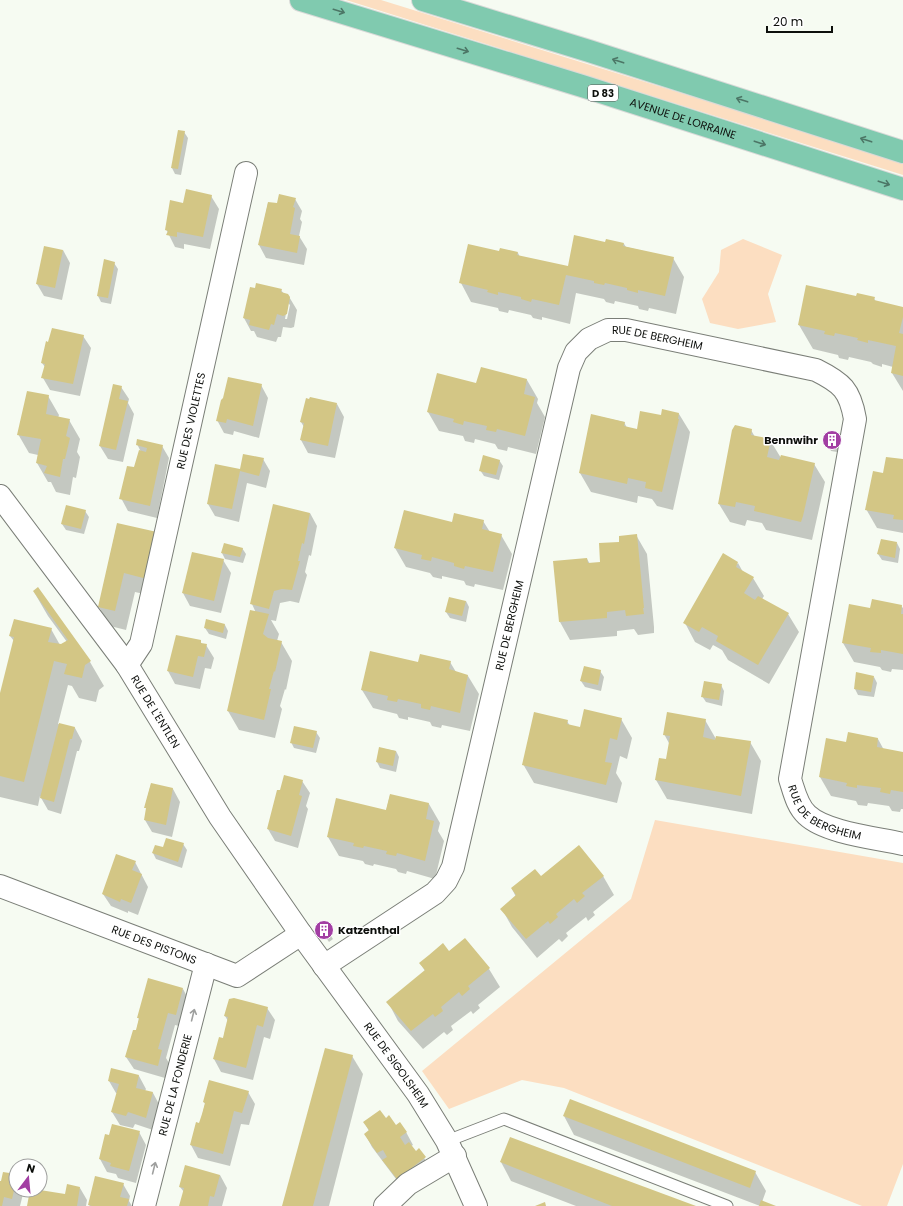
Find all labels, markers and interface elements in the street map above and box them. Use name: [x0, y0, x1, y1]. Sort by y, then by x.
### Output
one-way arrow: [332, 8, 345, 15]
scale bar: [767, 8, 832, 34]
text: 20 m: [773, 13, 803, 30]
one-way arrow: [456, 46, 468, 54]
one-way arrow: [612, 57, 625, 64]
road number: D 83: [588, 85, 618, 101]
street label: AVENUE DE LORRAINE: [628, 94, 738, 143]
one-way arrow: [736, 96, 749, 103]
one-way arrow: [860, 136, 873, 143]
one-way arrow: [754, 140, 766, 148]
one-way arrow: [877, 180, 890, 187]
street label: RUE DE BERGHEIM: [612, 322, 704, 354]
street label: RUE DES VIOLETTES: [172, 371, 209, 471]
building icon: Bennwihr: [821, 429, 843, 451]
place label: Bennwihr: [764, 432, 818, 448]
street label: RUE DE BERGHEIM: [491, 578, 527, 672]
street label: RUE DE L'ENTLEN: [127, 672, 184, 751]
street label: RUE DE BERGHEIM: [784, 783, 863, 844]
building icon: Katzenthal: [313, 919, 335, 941]
street label: RUE DES PISTONS: [109, 921, 199, 968]
place label: Katzenthal: [338, 922, 400, 938]
one-way arrow: [190, 1009, 197, 1022]
street label: RUE DE SIGOLSHEIM: [360, 1019, 433, 1111]
street label: RUE DE LA FONDERIE: [154, 1032, 196, 1138]
north arrow: [8, 1158, 48, 1198]
text: N: [25, 1160, 37, 1177]
one-way arrow: [150, 1162, 158, 1175]

